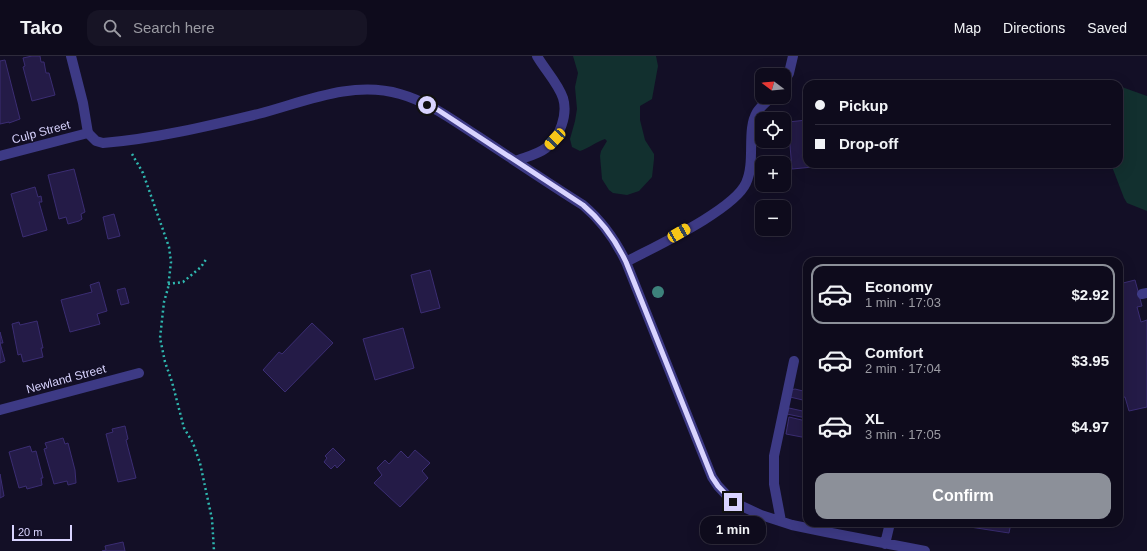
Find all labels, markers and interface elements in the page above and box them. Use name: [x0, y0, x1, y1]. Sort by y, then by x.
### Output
search box: [87, 10, 367, 46]
text: Tako: [20, 17, 63, 38]
icon: search: [101, 17, 123, 39]
text: Search here: [133, 19, 215, 36]
text: Map: [954, 20, 981, 36]
text: Directions: [1003, 20, 1065, 36]
text: Saved: [1087, 20, 1127, 36]
north arrow: [755, 68, 791, 104]
map controls: [755, 68, 791, 236]
route start: [418, 96, 436, 114]
text: Pickup: [839, 97, 888, 114]
button: locate: [755, 112, 791, 148]
street label: Culp Street: [10, 117, 72, 147]
car: [542, 126, 568, 152]
text: Drop-off: [839, 135, 898, 152]
button: +: [755, 156, 791, 192]
button: −: [755, 200, 791, 236]
car: [666, 222, 692, 244]
icon: car: [817, 276, 853, 312]
text: Economy: [865, 278, 933, 295]
text: $2.92: [1071, 286, 1109, 303]
text: 1 min · 17:03: [865, 295, 941, 310]
icon: car: [817, 342, 853, 378]
text: Comfort: [865, 344, 923, 361]
text: $3.95: [1071, 352, 1109, 369]
street label: Newland Street: [25, 361, 108, 396]
text: 2 min · 17:04: [865, 361, 941, 376]
icon: car: [817, 408, 853, 444]
text: XL: [865, 410, 884, 427]
text: $4.97: [1071, 418, 1109, 435]
text: 3 min · 17:05: [865, 427, 941, 442]
button: Confirm: [815, 473, 1111, 519]
route end: [724, 493, 742, 511]
callout: 1 min: [700, 516, 766, 544]
text: 1 min: [716, 522, 750, 537]
scale bar: [12, 523, 72, 542]
text: 20 m: [18, 526, 42, 538]

